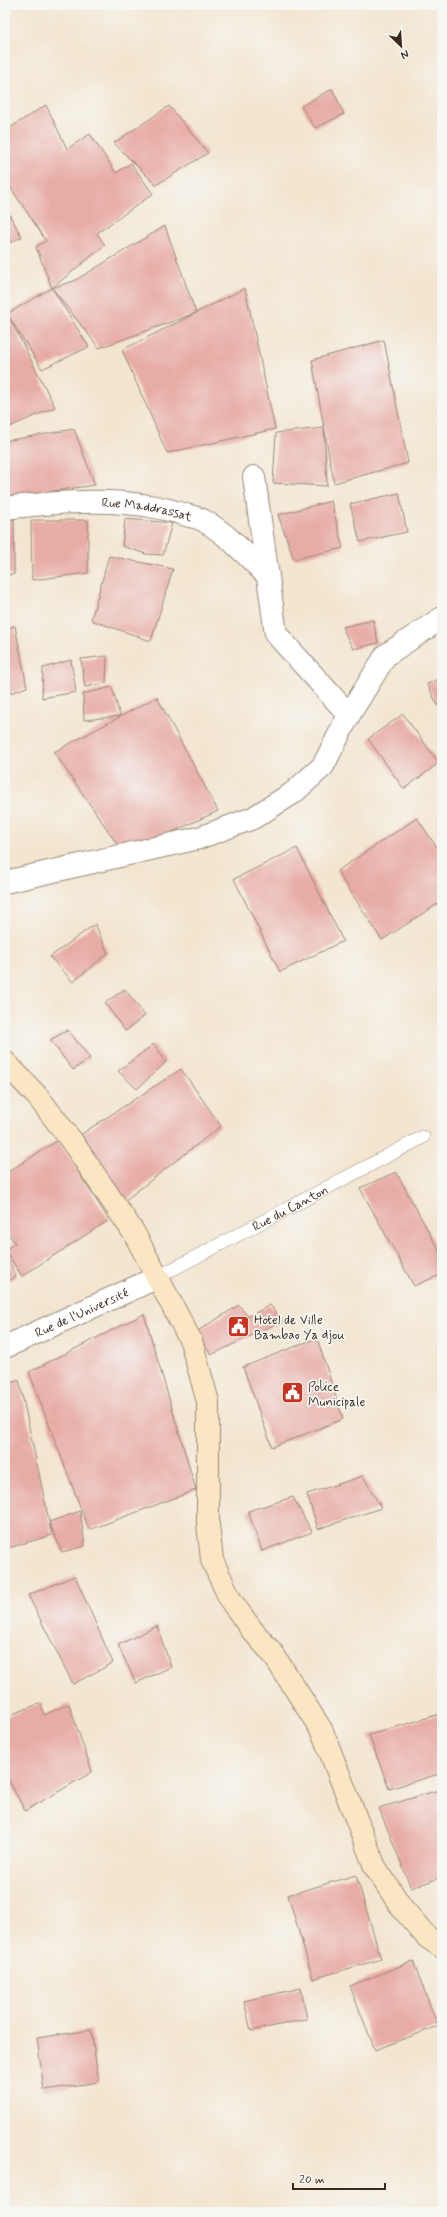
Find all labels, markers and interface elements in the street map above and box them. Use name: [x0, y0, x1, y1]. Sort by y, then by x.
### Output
north arrow: [381, 26, 421, 66]
text: N: [399, 46, 411, 62]
street label: Rue Maddrassat: [101, 495, 194, 526]
street label: Rue du Canton: [250, 1182, 331, 1236]
street label: Rue de l'Université: [33, 1285, 132, 1342]
place label: Hotel de Ville Bambao Ya djou: [254, 1312, 344, 1344]
public building icon: Hotel de Ville Bambao Ya djou: [225, 1313, 251, 1339]
place label: Police Municipale: [308, 1379, 365, 1411]
public building icon: Police Municipale: [280, 1380, 306, 1406]
scale bar: [293, 2165, 385, 2191]
text: 20 m: [299, 2172, 325, 2188]

